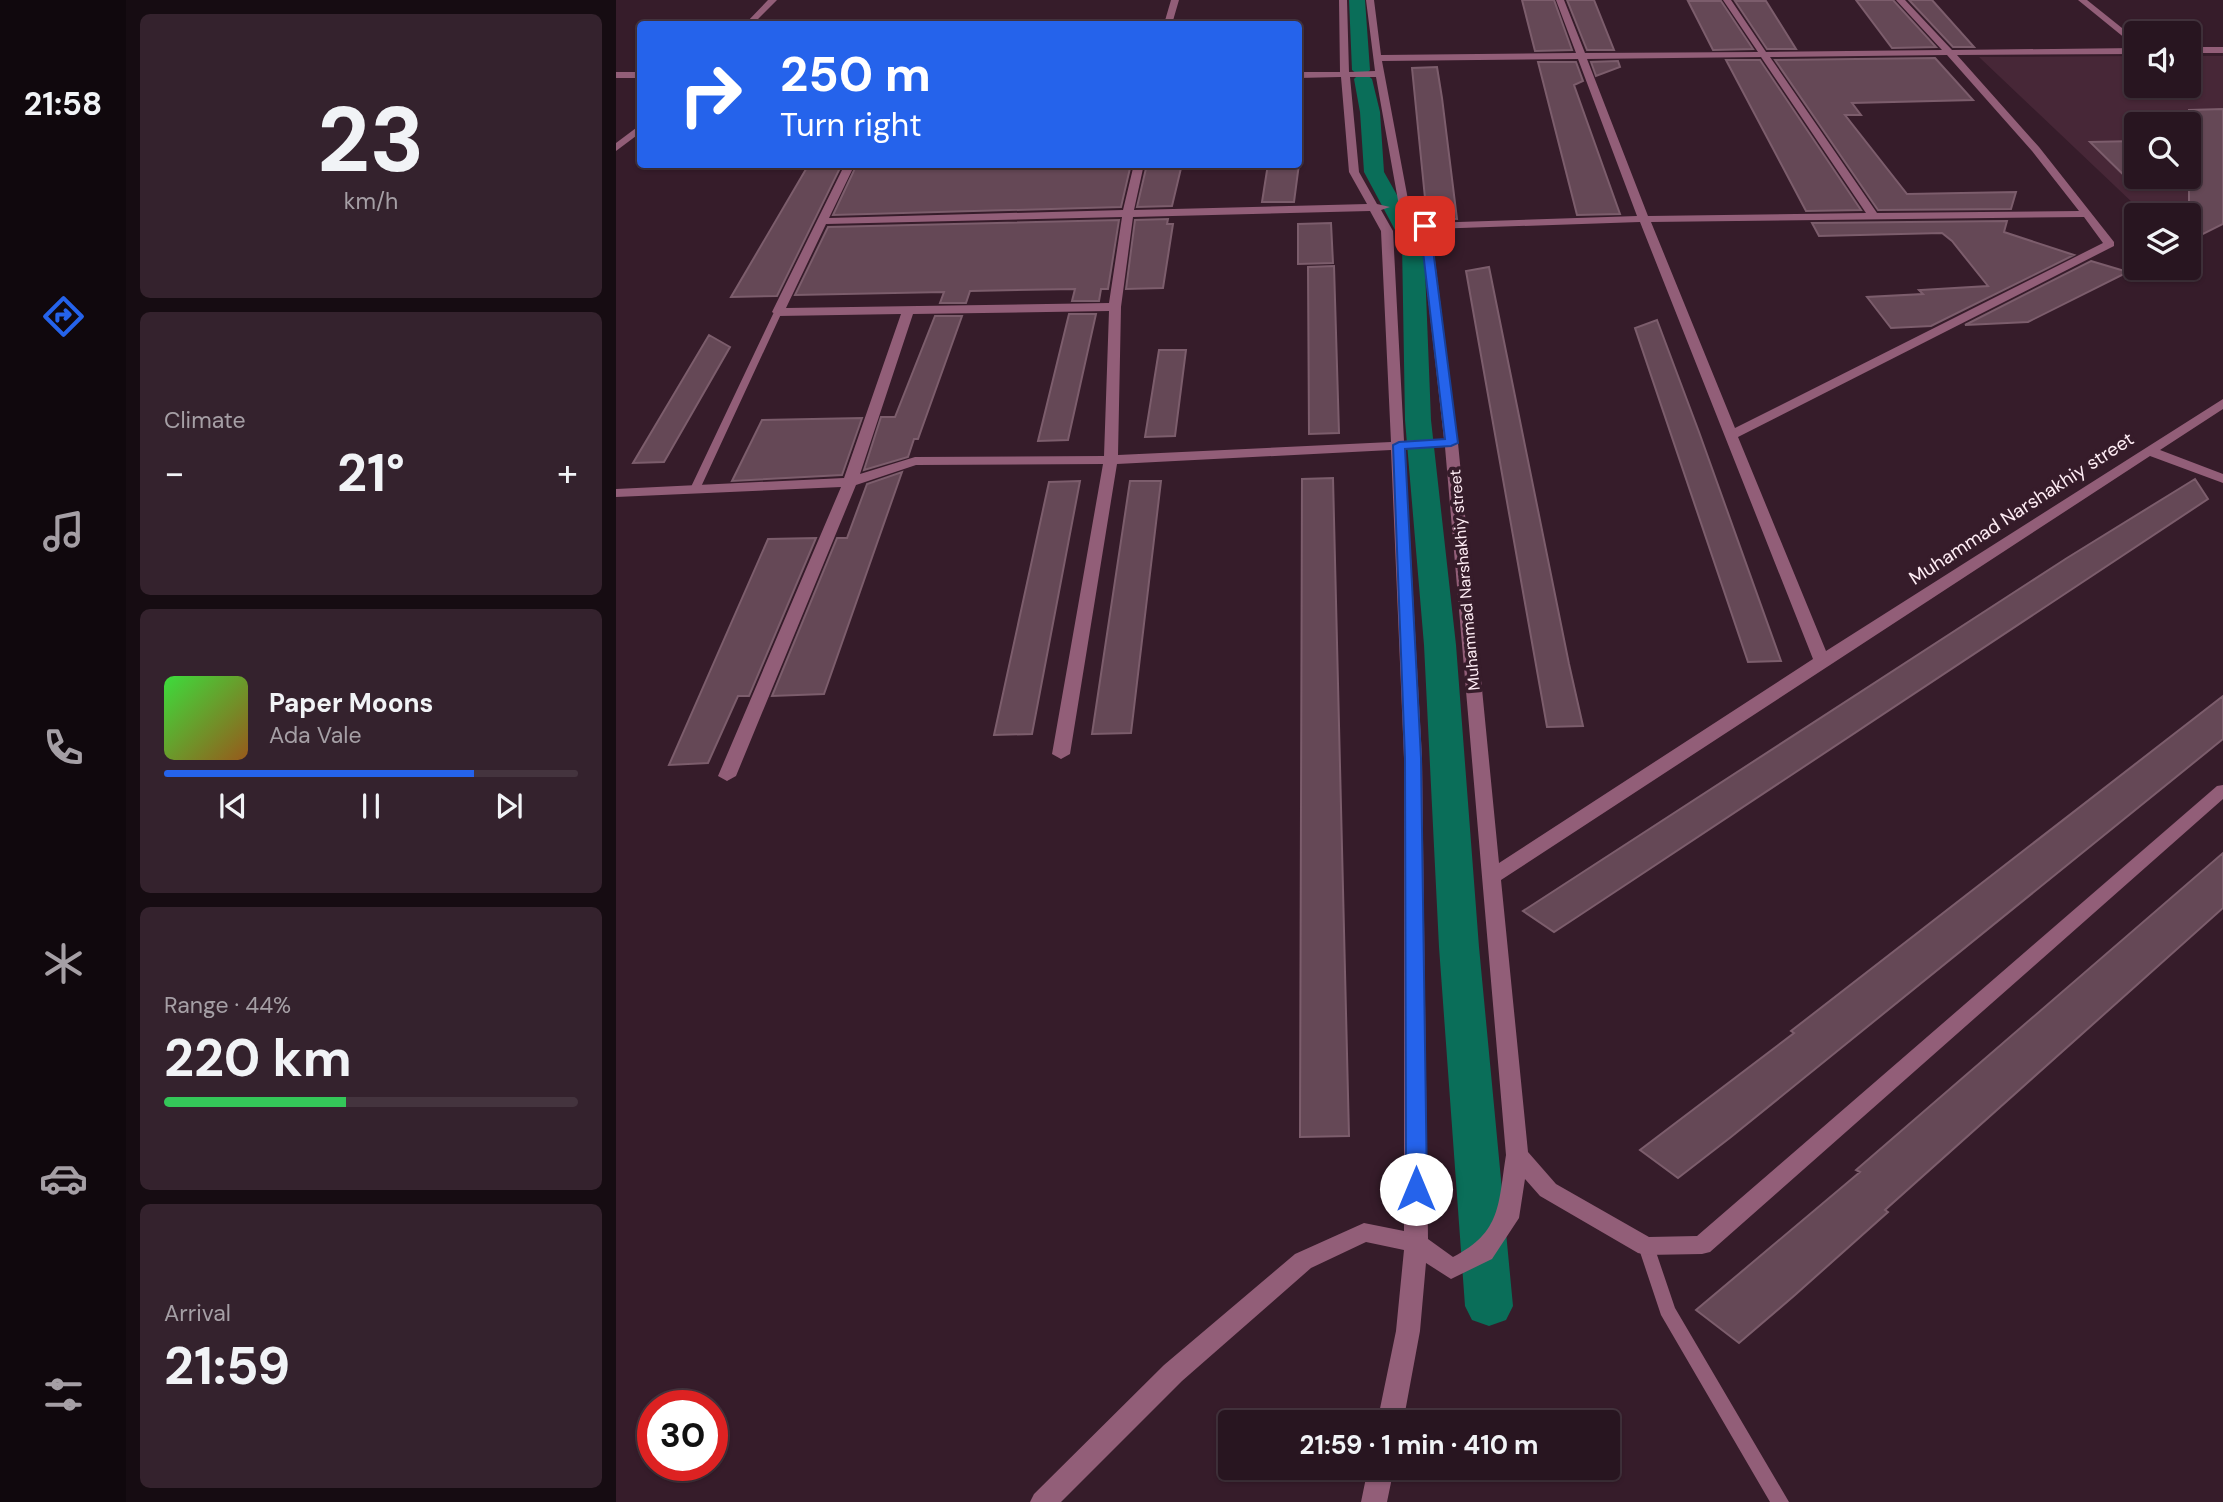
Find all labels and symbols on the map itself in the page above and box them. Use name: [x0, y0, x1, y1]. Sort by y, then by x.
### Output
pin: [1395, 196, 1455, 256]
street label: Muhammad Narshakhiy street: [1904, 426, 2138, 591]
street label: Muhammad Narshakhiy street: [1444, 469, 1485, 691]
position arrow: [1379, 1152, 1453, 1226]
speed limit sign: 30: [637, 1390, 728, 1481]

